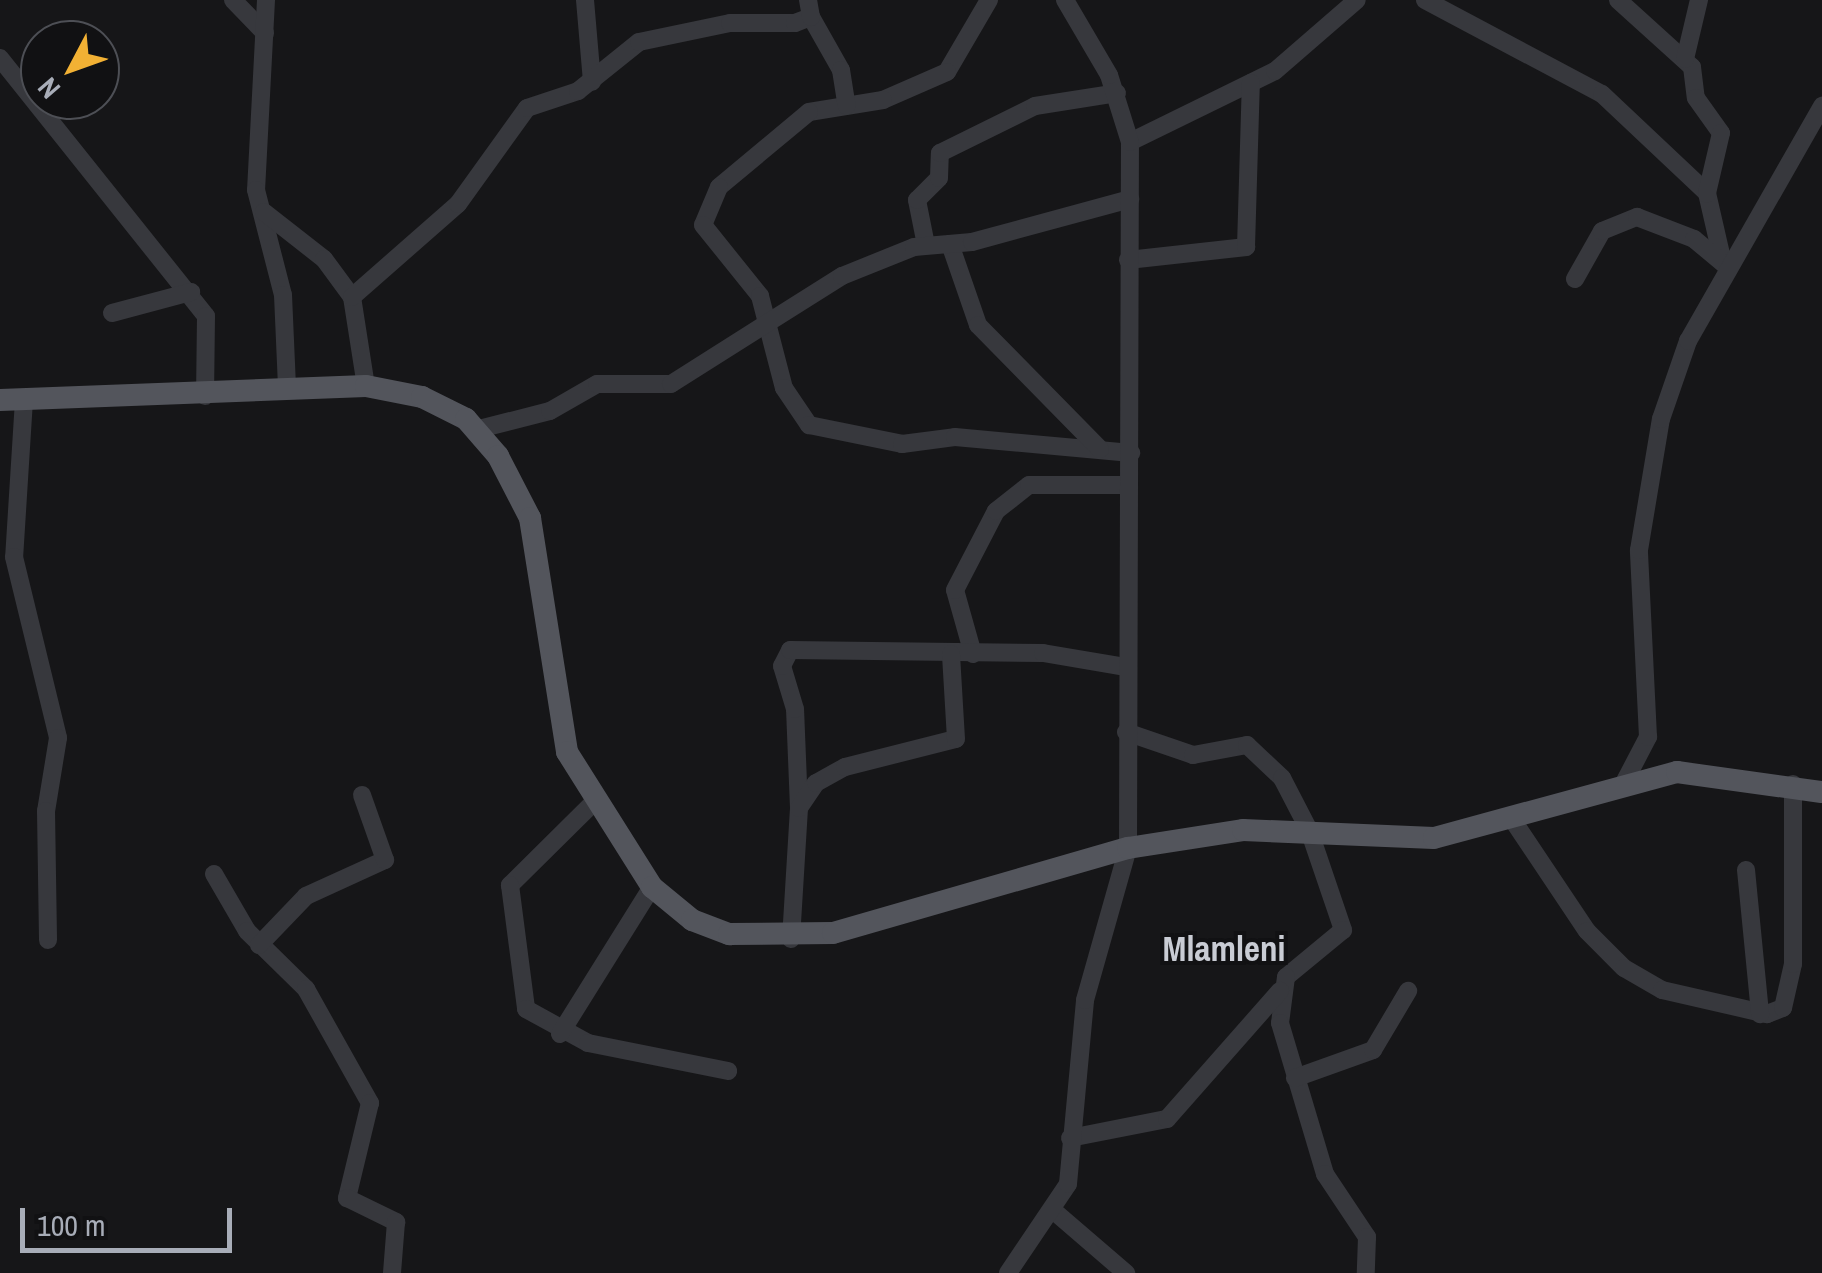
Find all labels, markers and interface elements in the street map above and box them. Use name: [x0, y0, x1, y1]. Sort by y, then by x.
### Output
north arrow: [20, 20, 120, 120]
text: N: [29, 70, 69, 107]
district label: Mlamleni: [1163, 928, 1285, 970]
scale bar: [25, 1188, 238, 1250]
text: 100 m: [37, 1205, 105, 1245]

